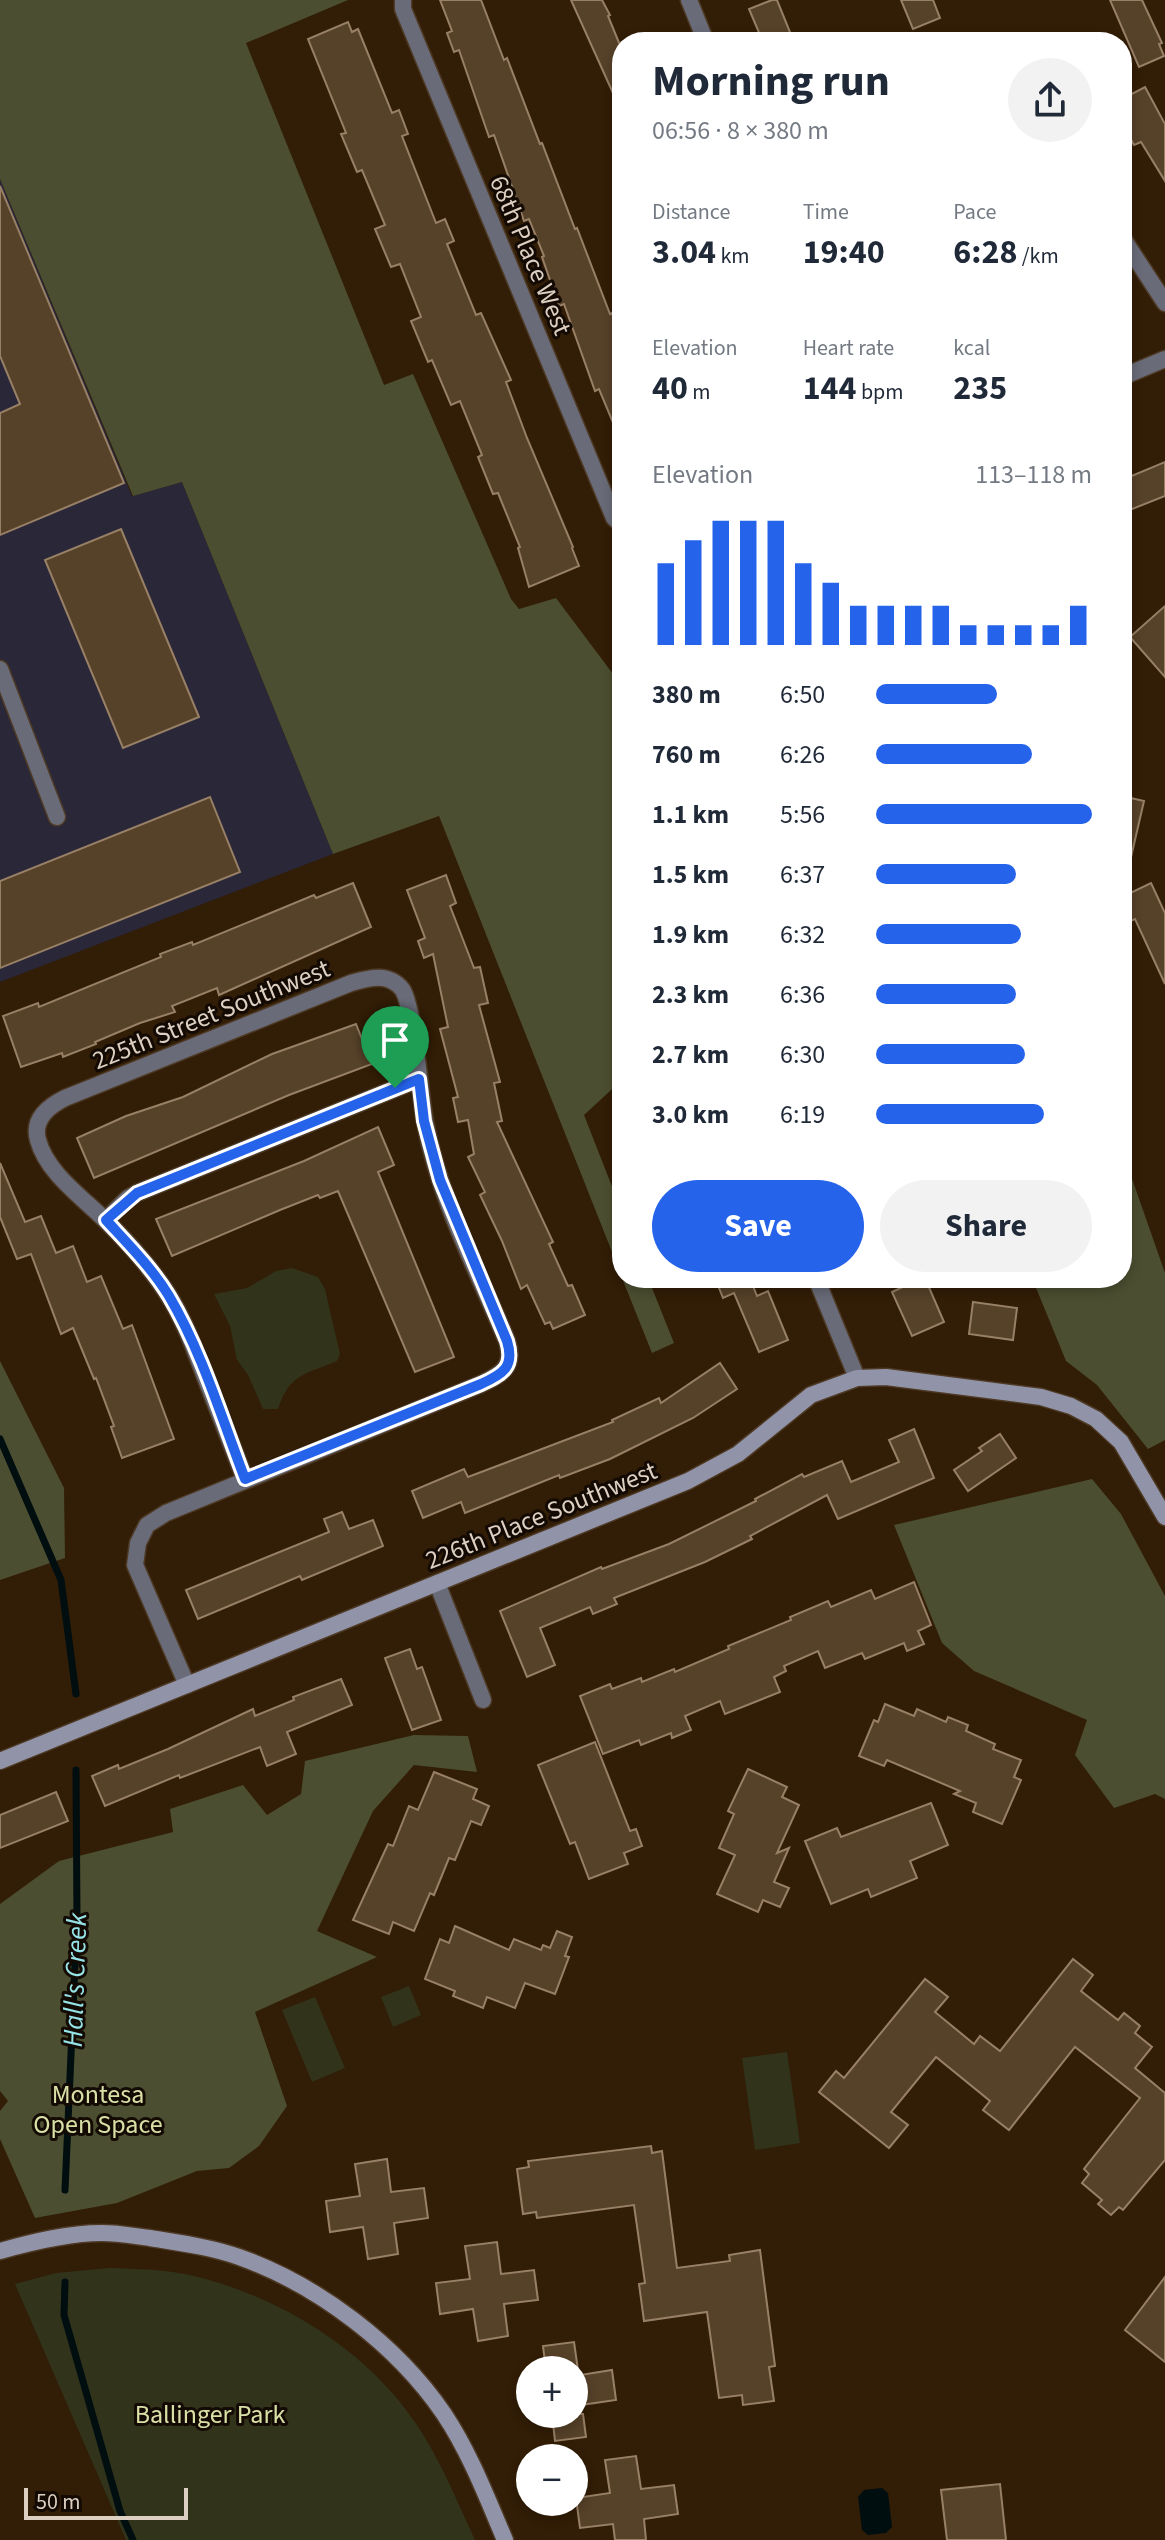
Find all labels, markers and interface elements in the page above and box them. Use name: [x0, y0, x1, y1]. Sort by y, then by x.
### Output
text: Morning run: [652, 50, 890, 113]
button: share: [1008, 58, 1092, 142]
text: 06:56 · 8 × 380 m: [652, 112, 829, 149]
street label: 68th Place West: [480, 170, 581, 341]
text: Distance: [652, 196, 730, 228]
text: Time: [803, 196, 849, 228]
text: Pace: [953, 196, 996, 228]
text: 3.04: [652, 228, 716, 277]
text: 19:40: [803, 228, 885, 277]
text: 6:28: [953, 228, 1017, 277]
text: km: [716, 240, 750, 272]
text: /km: [1017, 240, 1059, 272]
text: Elevation: [652, 332, 738, 364]
text: Heart rate: [803, 332, 894, 364]
text: kcal: [953, 332, 990, 364]
text: 40: [652, 364, 688, 413]
text: 144: [803, 364, 857, 413]
text: 235: [953, 364, 1007, 413]
text: m: [688, 376, 711, 408]
text: bpm: [857, 376, 904, 408]
text: Elevation: [652, 456, 753, 493]
text: 113–118 m: [975, 456, 1092, 493]
text: 380 m: [652, 676, 721, 713]
text: 6:50: [780, 676, 825, 713]
text: 760 m: [652, 736, 721, 773]
text: 6:26: [780, 736, 825, 773]
text: 1.1 km: [652, 796, 729, 833]
text: 5:56: [780, 796, 825, 833]
text: 1.5 km: [652, 856, 729, 893]
text: 6:37: [780, 856, 825, 893]
text: 1.9 km: [652, 916, 729, 953]
text: 6:32: [780, 916, 825, 953]
street label: 225th Street Southwest: [87, 950, 336, 1079]
text: 2.3 km: [652, 976, 729, 1013]
text: 6:36: [780, 976, 825, 1013]
pin: [361, 1006, 429, 1088]
icon: arrive: [373, 1018, 417, 1062]
text: 2.7 km: [652, 1036, 729, 1073]
text: 6:30: [780, 1036, 825, 1073]
text: 3.0 km: [652, 1096, 729, 1133]
text: 6:19: [780, 1096, 825, 1133]
button: Save: [652, 1180, 864, 1272]
button: Share: [880, 1180, 1092, 1272]
street label: 226th Place Southwest: [420, 1452, 663, 1579]
water label: Hall's Creek: [53, 1912, 97, 2048]
park label: Montesa Open Space: [33, 2076, 163, 2143]
map controls: [516, 2356, 588, 2516]
button: +: [516, 2356, 588, 2428]
park label: Ballinger Park: [135, 2396, 285, 2433]
button: −: [516, 2444, 588, 2516]
scale bar: [24, 2484, 188, 2520]
text: 50 m: [36, 2486, 81, 2518]

